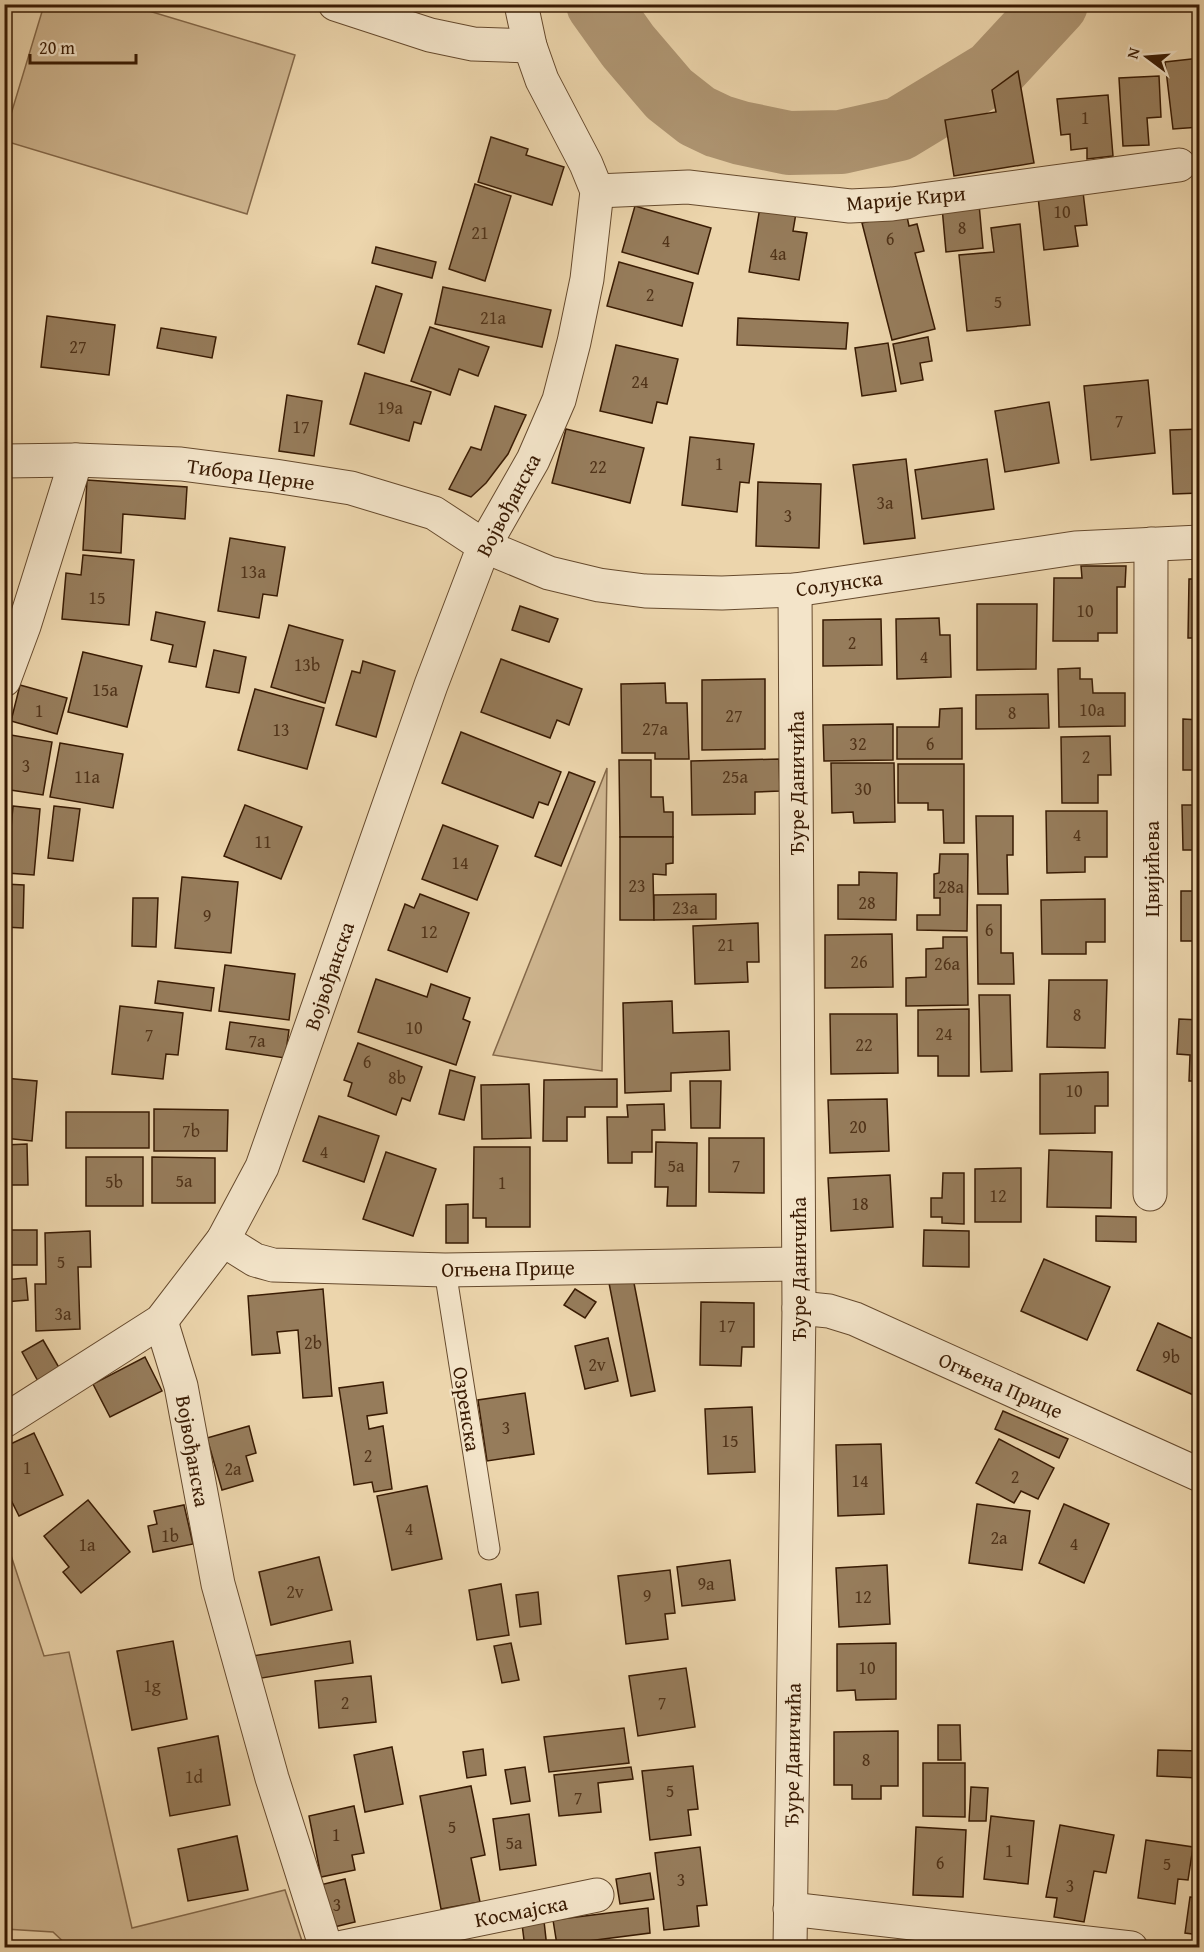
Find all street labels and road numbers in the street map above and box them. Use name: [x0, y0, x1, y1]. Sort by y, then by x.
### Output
street label: Марије Кири: [845, 177, 967, 219]
street label: Војвођанска: [468, 448, 548, 562]
street label: Тибора Церне: [185, 450, 317, 498]
street label: Солунска: [794, 562, 884, 604]
street label: Ђуре Даничића: [781, 711, 812, 855]
street label: Цвијићева: [1136, 821, 1167, 917]
street label: Војвођанска: [296, 918, 362, 1034]
street label: Ђуре Даничића: [783, 1197, 814, 1341]
street label: Огњена Прице: [441, 1251, 575, 1285]
street label: Огњена Прице: [934, 1344, 1068, 1426]
street label: Озренска: [445, 1364, 489, 1454]
street label: Војвођанска: [168, 1393, 218, 1509]
street label: Ђуре Даничића: [775, 1683, 809, 1827]
street label: Космајска: [472, 1887, 570, 1935]

